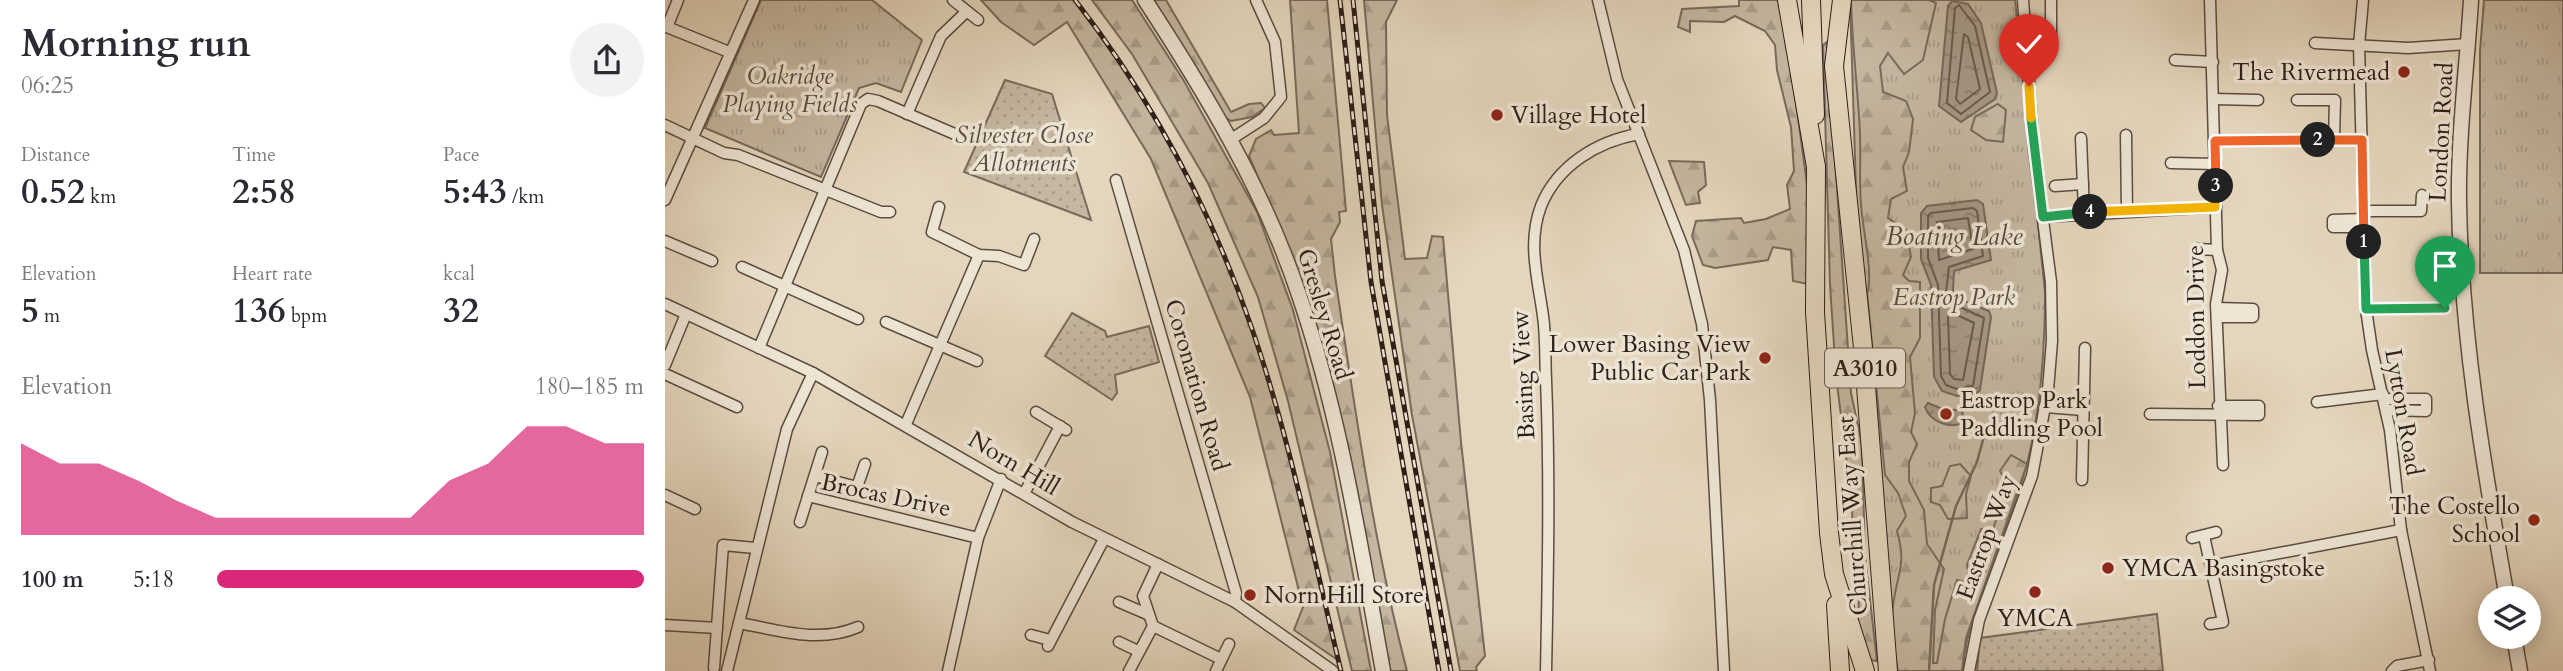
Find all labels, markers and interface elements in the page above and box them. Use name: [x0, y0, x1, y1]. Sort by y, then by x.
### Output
pin: [1999, 14, 2059, 86]
text: Morning run: [21, 18, 251, 70]
button: share: [570, 23, 644, 97]
icon: check: [2010, 25, 2048, 63]
place label: The Rivermead: [2232, 56, 2390, 89]
park label: Oakridge Playing Fields: [723, 60, 857, 121]
street label: London Road: [2421, 61, 2462, 203]
marker: The Rivermead: [2396, 64, 2412, 80]
text: 06:25: [21, 70, 74, 101]
place label: Village Hotel: [1511, 99, 1646, 132]
marker: Village Hotel: [1489, 107, 1505, 123]
park label: Silvester Close Allotments: [955, 119, 1094, 180]
pin: 2: [2301, 122, 2335, 158]
text: 2: [2313, 126, 2322, 152]
text: Distance: [21, 142, 90, 168]
text: Time: [232, 142, 276, 168]
text: Pace: [443, 142, 480, 168]
text: 0.52: [21, 168, 85, 216]
text: 2:58: [232, 168, 296, 216]
text: 5:43: [443, 168, 507, 216]
pin: 3: [2199, 168, 2233, 204]
text: 3: [2211, 172, 2220, 198]
text: km: [85, 184, 116, 210]
text: /km: [507, 184, 544, 210]
pin: 4: [2073, 194, 2107, 230]
text: 4: [2085, 198, 2094, 224]
water label: Boating Lake: [1885, 219, 2024, 254]
pin: 1: [2347, 224, 2381, 260]
text: 1: [2359, 228, 2368, 254]
pin: [2415, 236, 2475, 308]
street label: Gresley Road: [1289, 245, 1360, 384]
street label: Loddon Drive: [2179, 245, 2214, 389]
icon: arrive: [2426, 247, 2464, 285]
text: Elevation: [21, 261, 96, 287]
text: Heart rate: [232, 261, 313, 287]
text: kcal: [443, 261, 475, 287]
park label: Eastrop Park: [1893, 281, 2015, 314]
text: 5: [21, 287, 39, 335]
text: 136: [232, 287, 286, 335]
text: 32: [443, 287, 479, 335]
street label: Coronation Road: [1156, 295, 1237, 475]
text: m: [39, 303, 60, 329]
text: bpm: [286, 303, 327, 329]
street label: Basing View: [1504, 309, 1543, 441]
place label: Lower Basing View Public Car Park: [1549, 328, 1751, 389]
street label: Lytton Road: [2376, 346, 2431, 478]
road number: A3010: [1825, 348, 1905, 388]
marker: Lower Basing View Public Car Park: [1757, 350, 1773, 366]
text: Elevation: [21, 371, 112, 402]
text: 180–185 m: [535, 371, 644, 402]
place label: Eastrop Park Paddling Pool: [1960, 384, 2103, 445]
marker: Eastrop Park Paddling Pool: [1938, 406, 1954, 422]
street label: Churchill Way East: [1829, 415, 1876, 617]
street label: Norn Hill: [962, 423, 1066, 504]
street label: Brocas Drive: [818, 466, 954, 525]
street label: Eastrop Way: [1949, 470, 2025, 605]
place label: The Costello School: [2389, 490, 2520, 551]
marker: The Costello School: [2526, 512, 2542, 528]
place label: YMCA Basingstoke: [2122, 552, 2325, 585]
marker: YMCA Basingstoke: [2100, 560, 2116, 576]
text: 100 m: [21, 564, 84, 595]
text: 5:18: [133, 564, 174, 595]
place label: Norn Hill Store: [1264, 579, 1424, 612]
marker: YMCA: [2027, 584, 2043, 600]
map controls: [2478, 586, 2541, 649]
button: layers: [2478, 586, 2541, 649]
marker: Norn Hill Store: [1242, 587, 1258, 603]
place label: YMCA: [1997, 602, 2074, 635]

